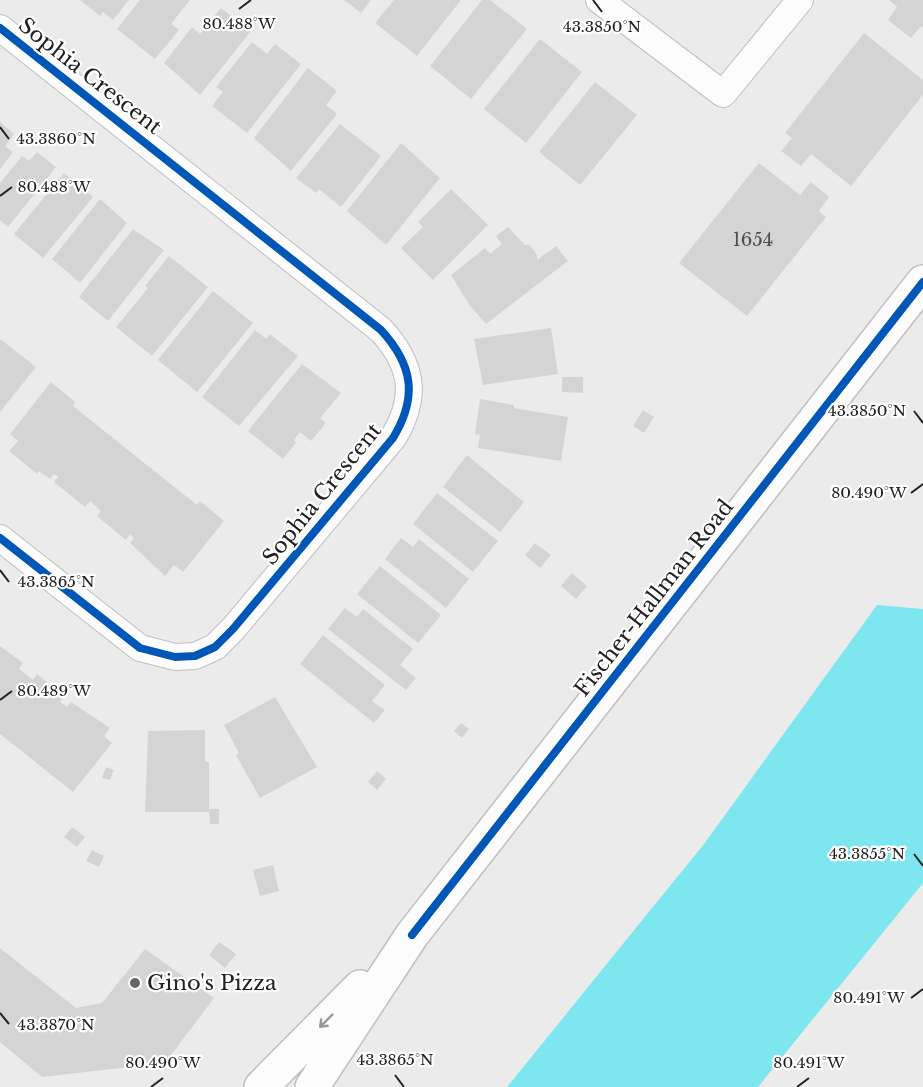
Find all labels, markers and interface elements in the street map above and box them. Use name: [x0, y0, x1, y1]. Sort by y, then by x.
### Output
street label: Sophia Crescent: [13, 12, 167, 140]
text: 80.488°W: [202, 14, 276, 33]
text: 43.3850°N: [563, 17, 641, 36]
text: 43.3860°N: [16, 129, 96, 148]
text: 80.488°W: [17, 177, 91, 196]
house number: 1654: [733, 229, 773, 251]
text: 43.3850°N: [828, 401, 906, 420]
street label: Sophia Crescent: [257, 418, 387, 570]
text: 80.490°W: [831, 483, 907, 502]
street label: Fischer-Hallman Road: [569, 494, 739, 702]
text: 43.3865°N: [17, 572, 95, 591]
text: 80.489°W: [17, 681, 91, 700]
text: 43.3855°N: [829, 844, 905, 863]
place label: Gino's Pizza: [147, 970, 277, 996]
marker: Gino's Pizza: [128, 976, 142, 990]
text: 80.491°W: [833, 988, 905, 1007]
one-way arrow: [319, 1014, 334, 1029]
text: 43.3870°N: [17, 1015, 95, 1034]
text: 43.3865°N: [356, 1050, 434, 1069]
text: 80.490°W: [125, 1053, 201, 1072]
text: 80.491°W: [773, 1053, 845, 1072]

